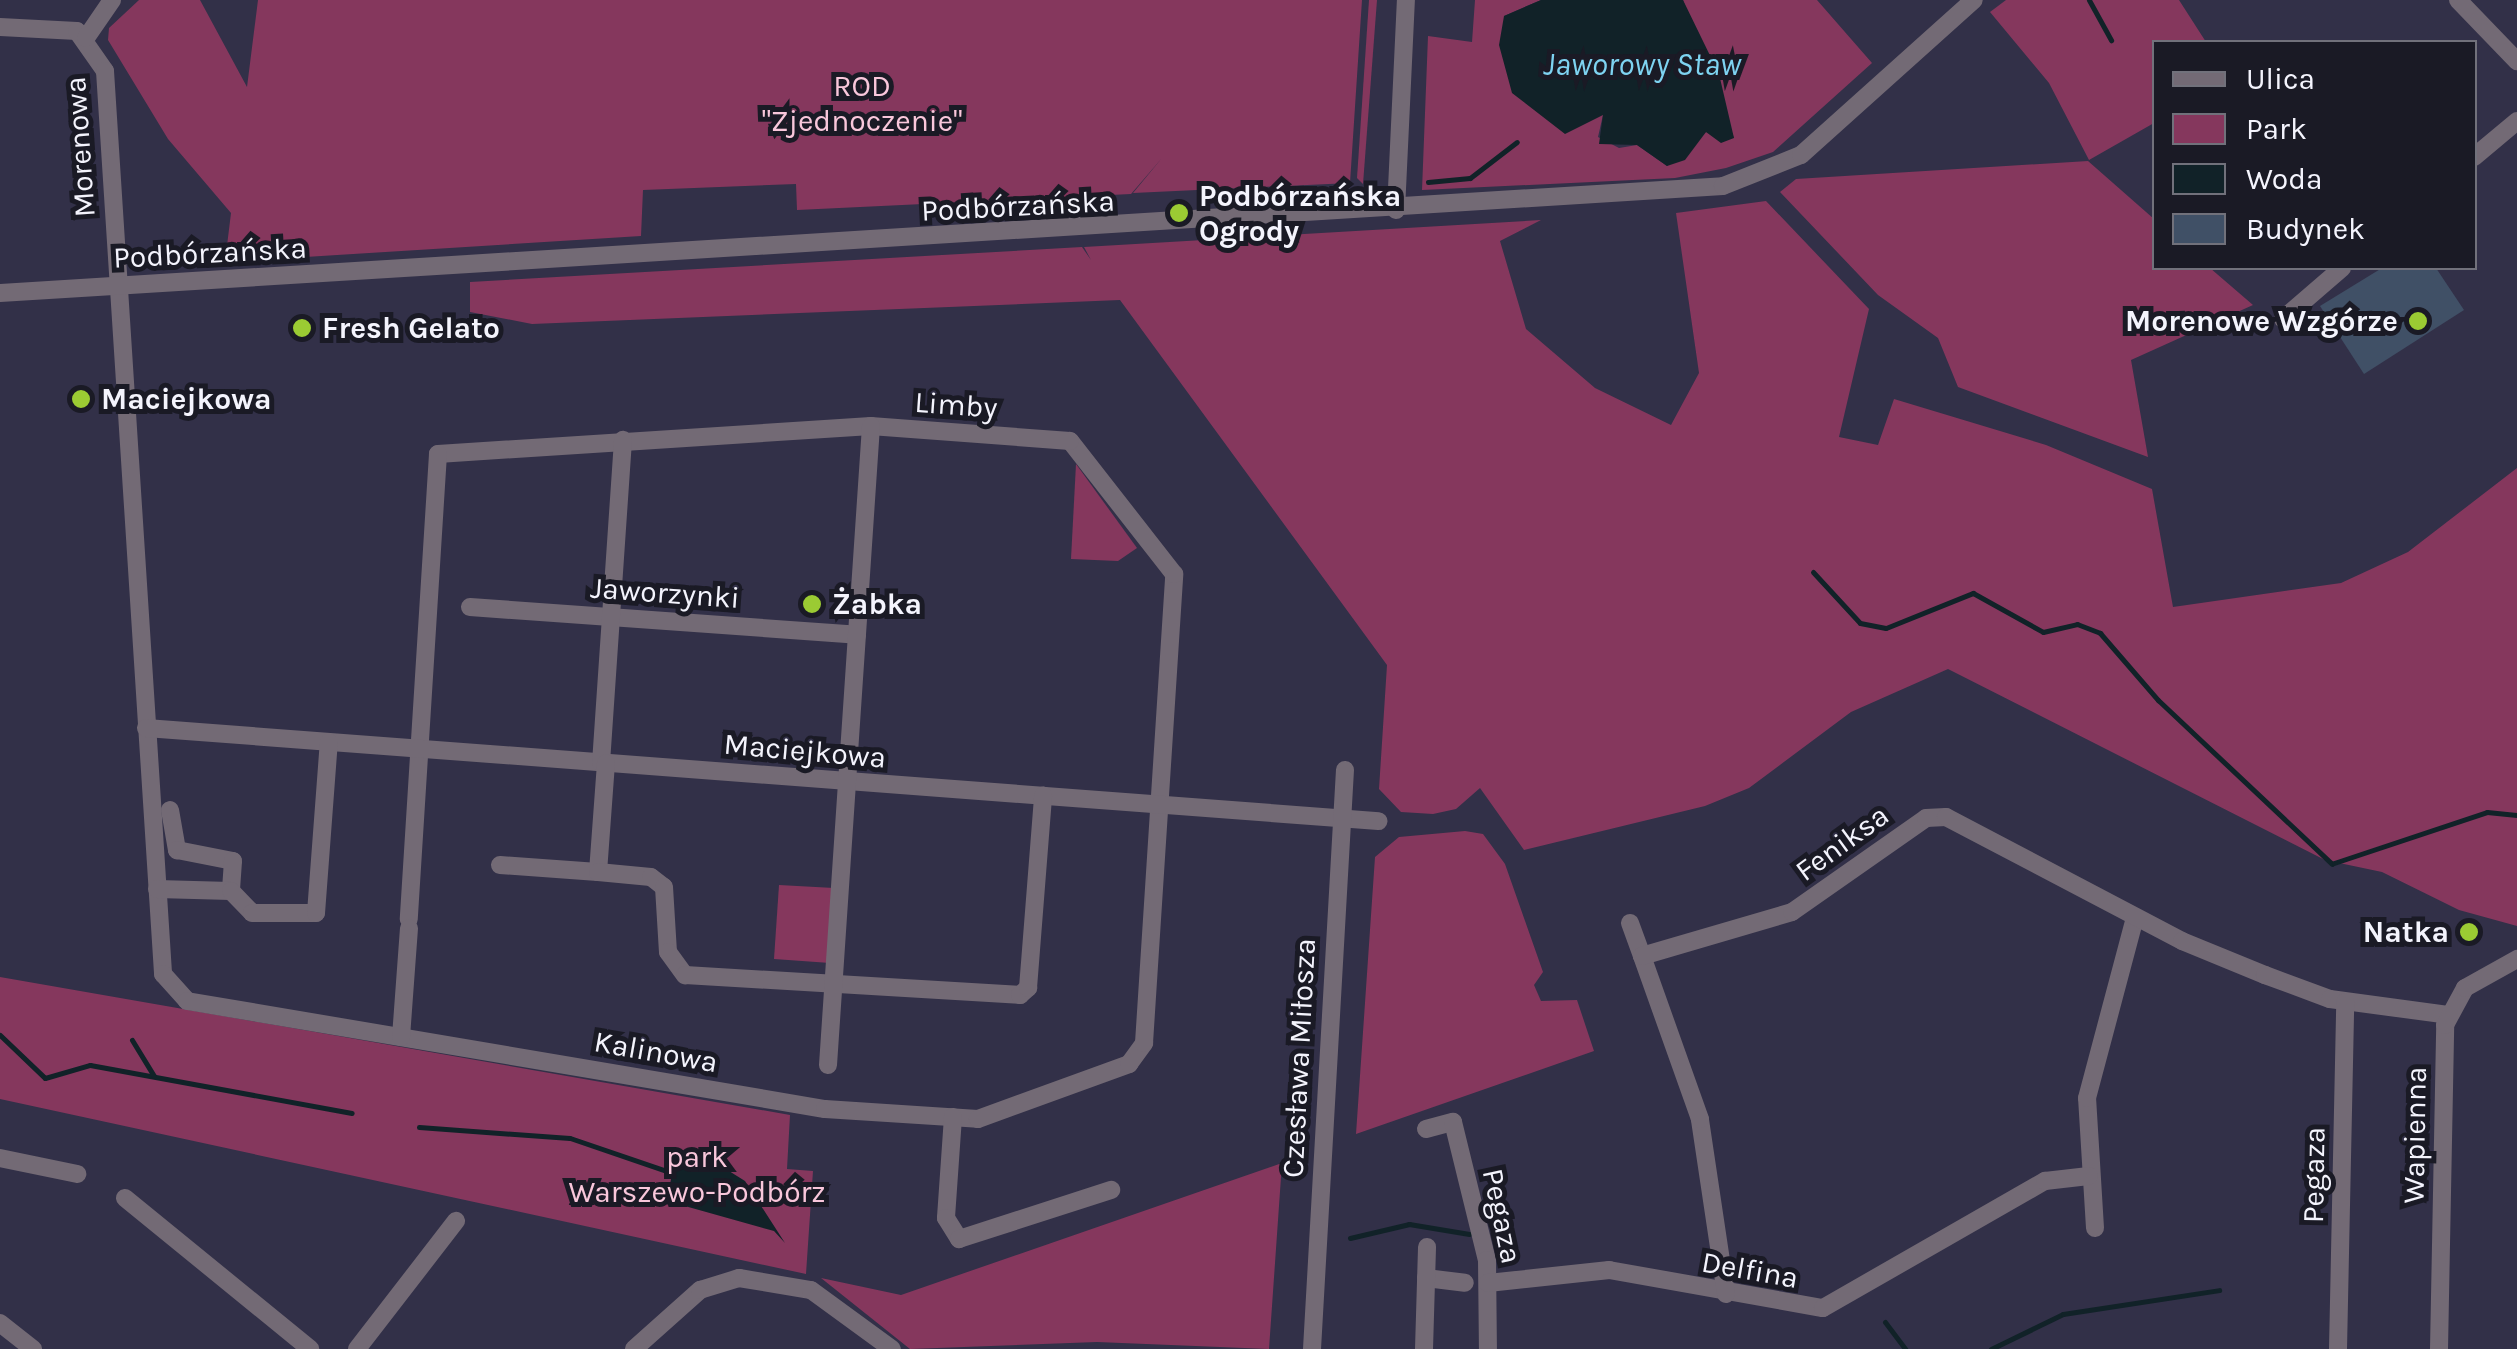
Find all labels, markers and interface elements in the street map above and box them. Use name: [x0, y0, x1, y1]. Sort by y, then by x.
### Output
legend: [2152, 40, 2477, 270]
water label: Jaworowy Staw: [1543, 46, 1741, 84]
text: Ulica: [2246, 61, 2315, 97]
park label: ROD "Zjednoczenie": [762, 68, 962, 138]
street label: Morenowa: [57, 76, 103, 218]
text: Park: [2246, 111, 2307, 147]
text: Woda: [2246, 161, 2323, 197]
place label: Podbórzańska Ogrody: [1199, 178, 1401, 248]
street label: Podbórzańska: [920, 183, 1116, 229]
marker: Podbórzańska Ogrody: [1168, 202, 1190, 224]
text: Budynek: [2246, 211, 2365, 247]
street label: Podbórzańska: [112, 230, 308, 276]
place label: Morenowe Wzgórze: [2125, 303, 2398, 339]
place label: Fresh Gelato: [322, 310, 500, 346]
marker: Morenowe Wzgórze: [2407, 310, 2429, 332]
marker: Fresh Gelato: [291, 317, 313, 339]
place label: Maciejkowa: [101, 381, 271, 417]
street label: Limby: [913, 384, 999, 426]
marker: Maciejkowa: [70, 388, 92, 410]
street label: Jaworzynki: [589, 570, 741, 616]
place label: Żabka: [832, 586, 922, 622]
marker: Żabka: [801, 593, 823, 615]
street label: Maciejkowa: [722, 726, 888, 776]
street label: Feniksa: [1788, 797, 1896, 889]
place label: Natka: [2363, 914, 2449, 950]
marker: Natka: [2458, 921, 2480, 943]
street label: Czesława Miłosza: [1275, 937, 1323, 1179]
street label: Kalinowa: [591, 1023, 721, 1081]
street label: Wapienna: [2396, 1066, 2434, 1204]
street label: Pegaza: [2295, 1127, 2333, 1223]
park label: park Warszewo-Podbórz: [568, 1139, 826, 1210]
street label: Pegaza: [1474, 1165, 1530, 1267]
street label: Delfina: [1699, 1244, 1801, 1296]

